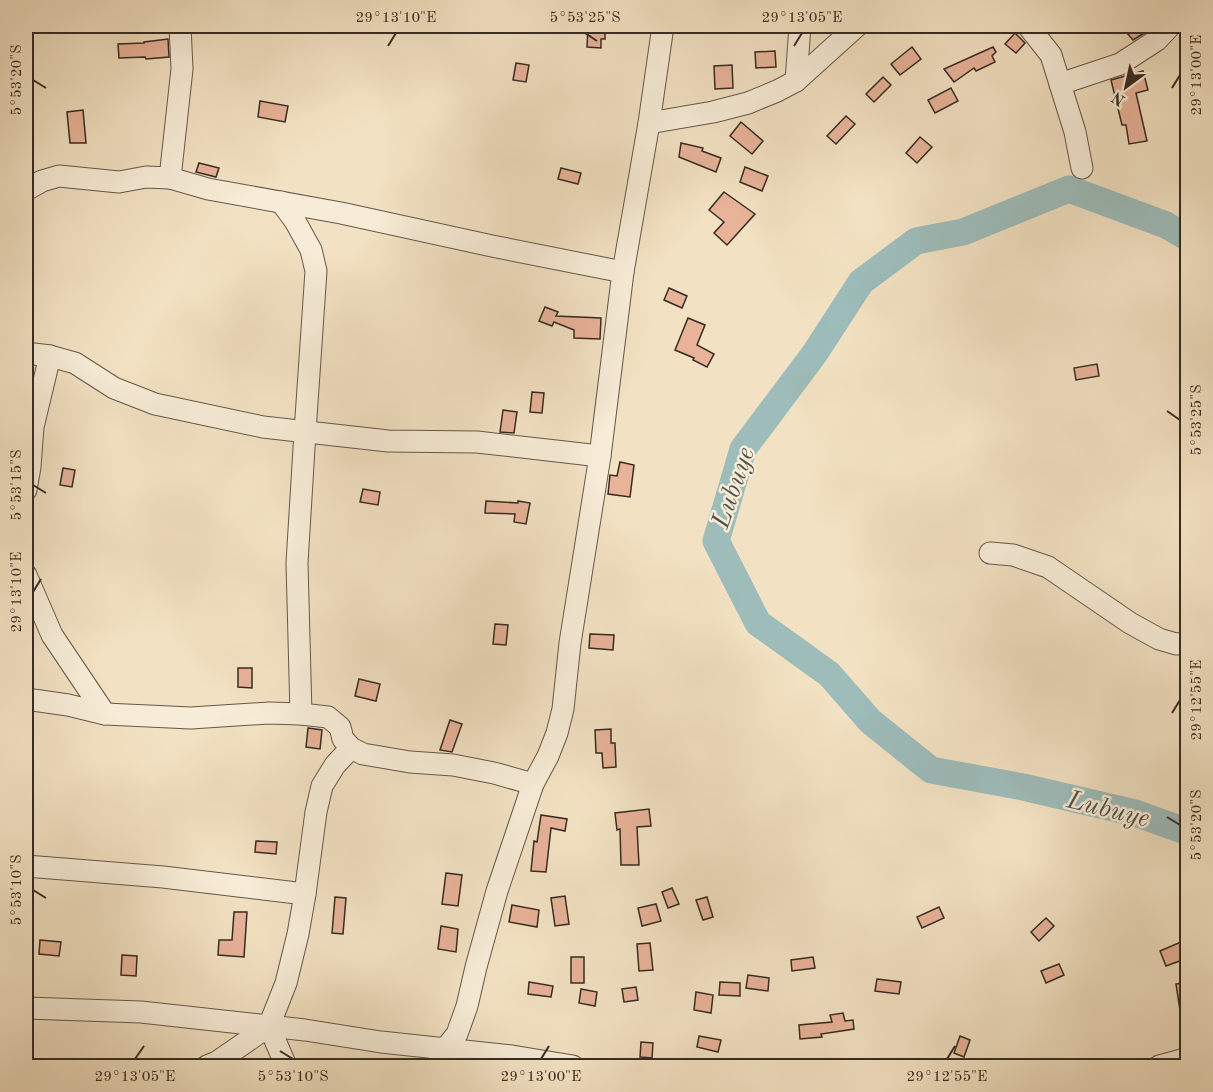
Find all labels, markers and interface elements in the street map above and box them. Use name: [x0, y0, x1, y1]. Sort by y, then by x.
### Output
text: 29°13'10"E: [356, 11, 436, 26]
text: 5°53'25"S: [549, 11, 621, 26]
text: 29°13'05"E: [762, 11, 842, 26]
text: 29°13'00"E: [1190, 35, 1205, 115]
text: 5°53'20"S: [10, 44, 25, 116]
north arrow: [1096, 57, 1156, 117]
text: N: [1109, 87, 1128, 108]
text: 5°53'25"S: [1190, 384, 1205, 456]
water label: Lubuye: [708, 444, 760, 533]
text: 5°53'15"S: [10, 449, 25, 521]
text: 29°13'10"E: [10, 552, 25, 632]
text: 29°12'55"E: [1190, 660, 1205, 740]
water label: Lubuye: [1063, 787, 1152, 833]
text: 5°53'20"S: [1190, 789, 1205, 861]
text: 5°53'10"S: [10, 854, 25, 926]
text: 29°13'05"E: [95, 1070, 175, 1085]
text: 5°53'10"S: [257, 1070, 329, 1085]
text: 29°13'00"E: [501, 1070, 581, 1085]
text: 29°12'55"E: [907, 1070, 987, 1085]

